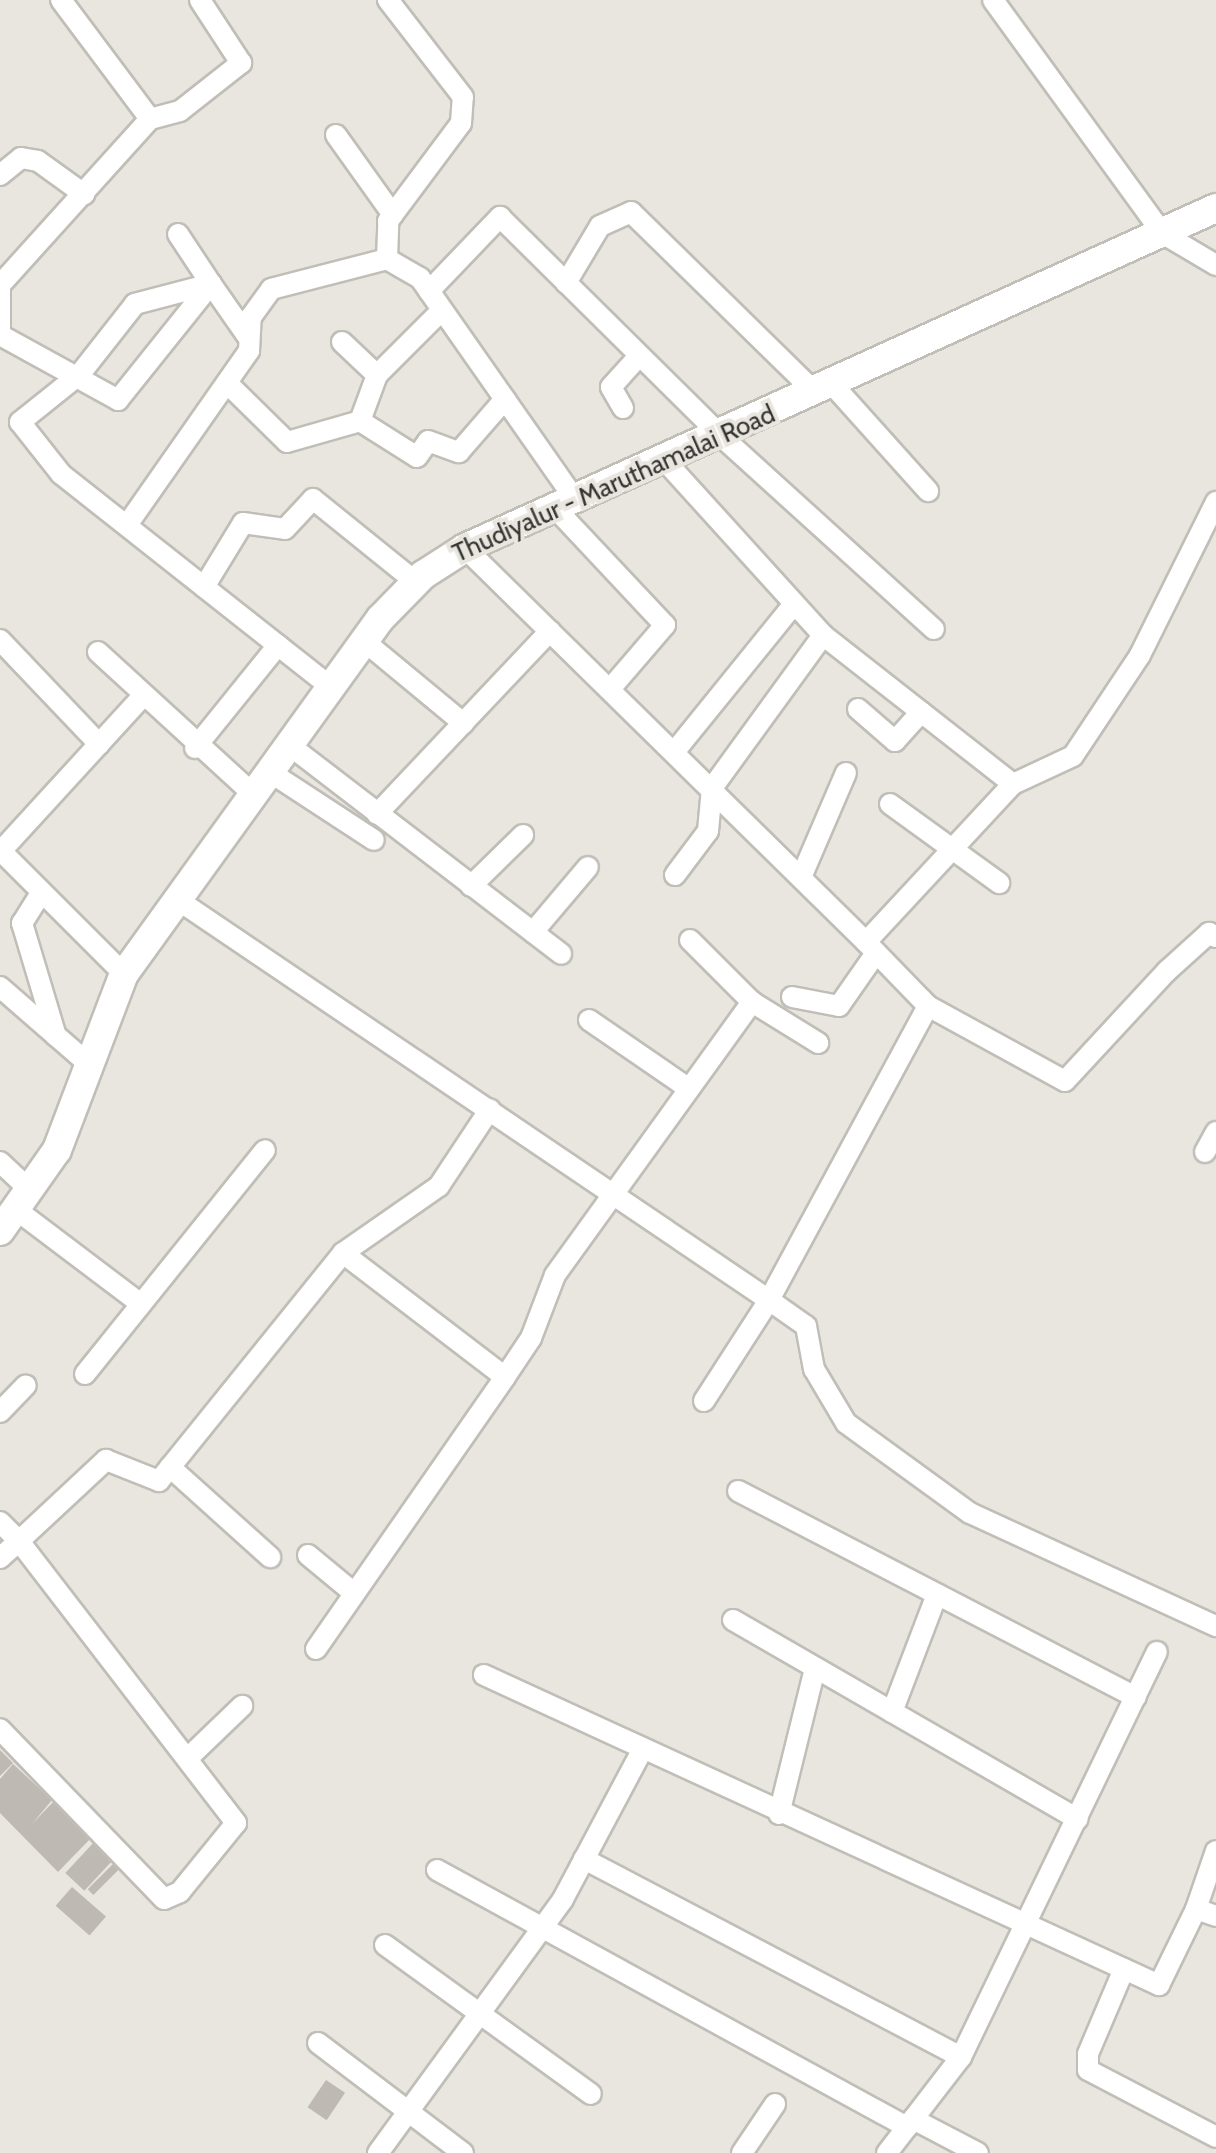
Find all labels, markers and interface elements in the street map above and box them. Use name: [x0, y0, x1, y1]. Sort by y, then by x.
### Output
street label: Thudiyalur - Maruthamalai Road: [448, 399, 780, 569]

